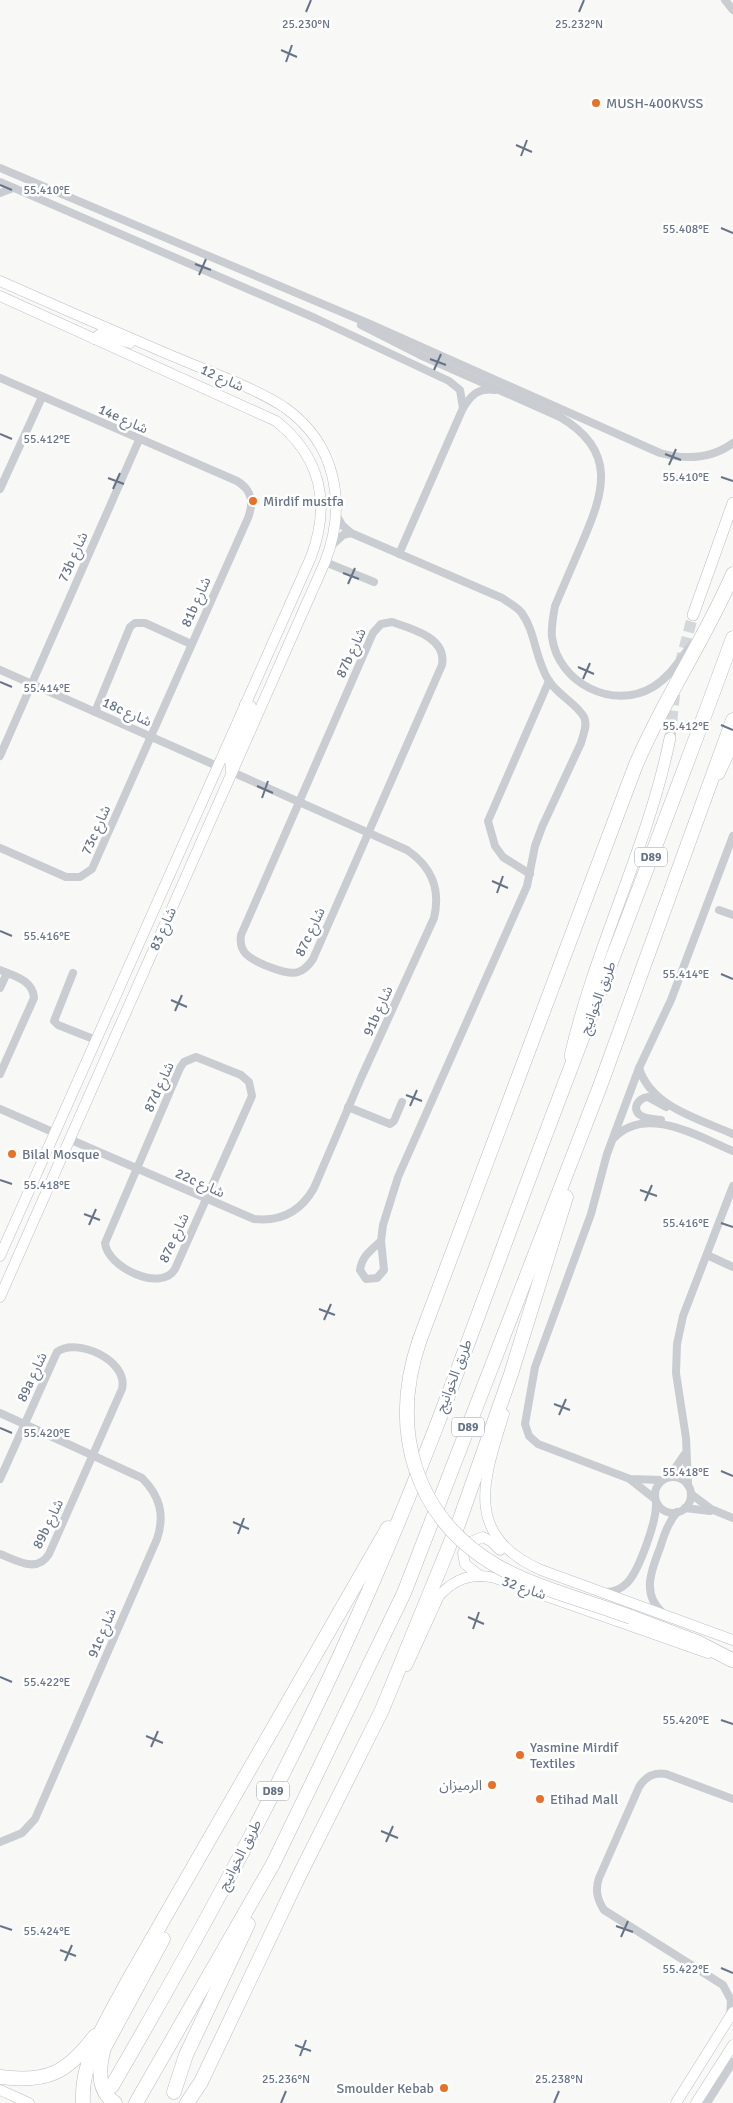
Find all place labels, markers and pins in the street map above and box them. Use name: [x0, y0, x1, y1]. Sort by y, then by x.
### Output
place label: MUSH-400KVSS: [606, 95, 704, 112]
marker: MUSH-400KVSS: [590, 97, 602, 109]
place label: Mirdif mustfa: [263, 493, 344, 510]
marker: Mirdif mustfa: [247, 495, 259, 507]
place label: Bilal Mosque: [22, 1146, 99, 1163]
marker: Bilal Mosque: [6, 1148, 18, 1160]
place label: Yasmine Mirdif Textiles: [530, 1739, 620, 1772]
marker: Yasmine Mirdif Textiles: [514, 1749, 526, 1761]
place label: الرميزان: [439, 1777, 482, 1794]
marker: الرميزان: [486, 1779, 498, 1791]
place label: Etihad Mall: [550, 1791, 618, 1808]
marker: Etihad Mall: [534, 1793, 546, 1805]
place label: Smoulder Kebab: [336, 2080, 434, 2097]
marker: Smoulder Kebab: [438, 2082, 450, 2094]

